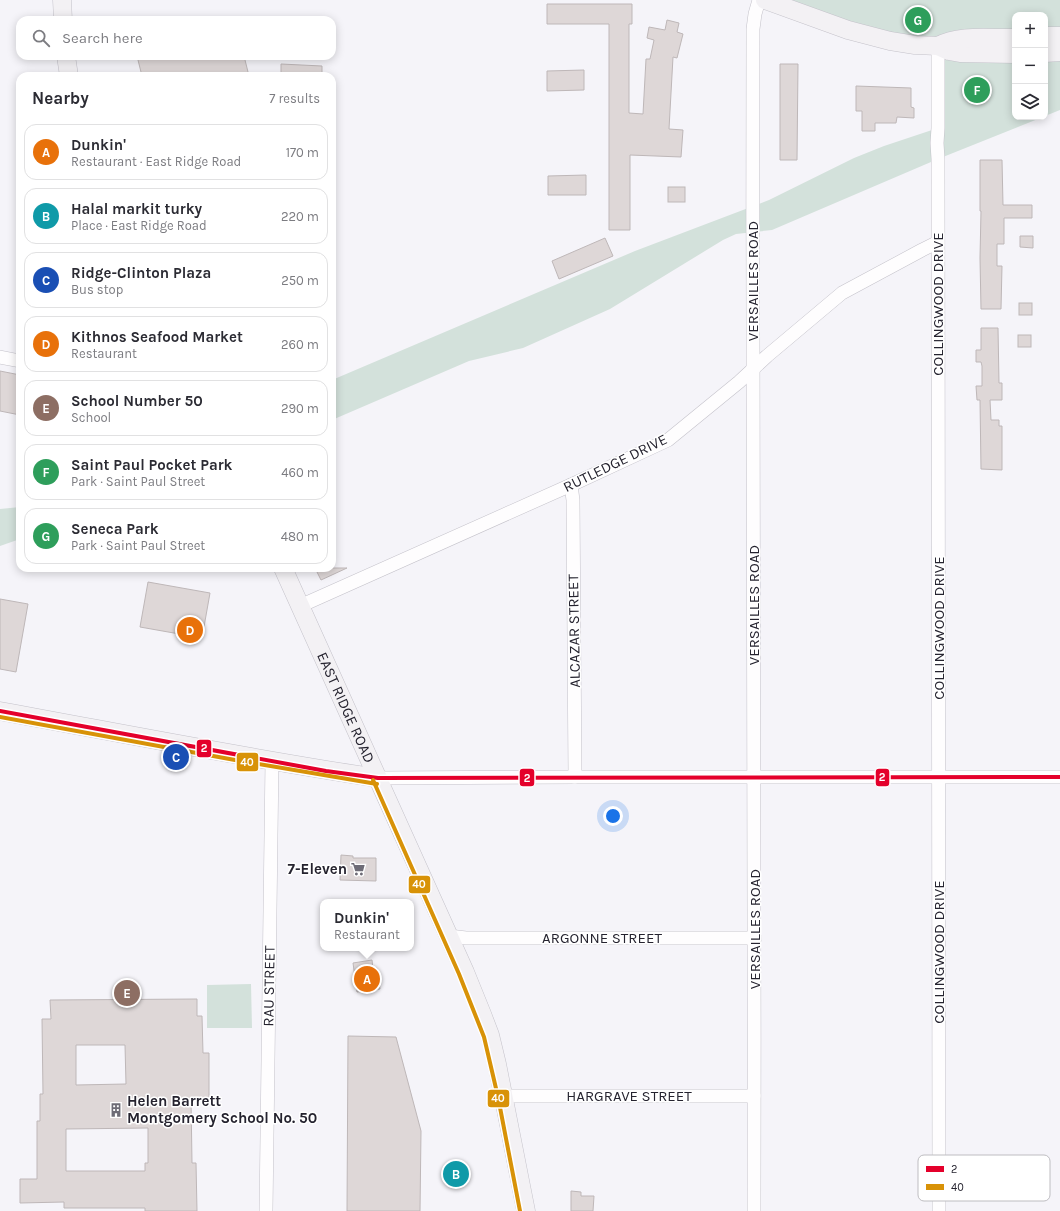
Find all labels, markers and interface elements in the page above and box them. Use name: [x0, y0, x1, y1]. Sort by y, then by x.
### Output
pin: G: [905, 5, 931, 35]
map controls: [1012, 12, 1048, 120]
button: +: [1012, 12, 1048, 48]
search box: [16, 16, 336, 60]
icon: search: [30, 27, 52, 49]
text: Search here: [62, 29, 143, 47]
button: −: [1012, 48, 1048, 84]
pin: F: [964, 75, 990, 105]
button: layers: [1012, 84, 1048, 120]
text: Nearby: [32, 88, 89, 108]
text: 7 results: [269, 91, 320, 106]
text: Dunkin': [71, 136, 126, 154]
text: A: [42, 145, 50, 160]
text: 170 m: [286, 145, 319, 160]
text: Restaurant · East Ridge Road: [71, 154, 241, 169]
text: Halal markit turky: [71, 200, 202, 218]
text: B: [42, 209, 50, 224]
text: 220 m: [281, 209, 319, 224]
text: Place · East Ridge Road: [71, 218, 207, 233]
street label: VERSAILLES ROAD: [744, 221, 762, 341]
street label: COLLINGWOOD DRIVE: [929, 232, 947, 376]
text: Ridge-Clinton Plaza: [71, 264, 211, 282]
text: C: [42, 273, 50, 288]
text: 250 m: [281, 273, 319, 288]
text: Bus stop: [71, 282, 123, 297]
text: Kithnos Seafood Market: [71, 328, 243, 346]
text: D: [42, 337, 50, 352]
text: 260 m: [281, 337, 319, 352]
text: Restaurant: [71, 346, 137, 361]
text: School Number 50: [71, 392, 203, 410]
text: E: [42, 401, 50, 416]
text: 290 m: [281, 401, 319, 416]
text: School: [71, 410, 111, 425]
street label: RUTLEDGE DRIVE: [560, 430, 670, 496]
text: Saint Paul Pocket Park: [71, 456, 232, 474]
text: F: [42, 465, 50, 480]
text: 460 m: [281, 465, 319, 480]
text: Park · Saint Paul Street: [71, 474, 205, 489]
text: Seneca Park: [71, 520, 159, 538]
text: G: [42, 529, 50, 544]
text: 480 m: [281, 529, 319, 544]
text: Park · Saint Paul Street: [71, 538, 205, 553]
street label: VERSAILLES ROAD: [745, 545, 763, 665]
street label: COLLINGWOOD DRIVE: [930, 556, 948, 700]
street label: ALCAZAR STREET: [564, 573, 584, 688]
pin: D: [177, 615, 203, 645]
street label: EAST RIDGE ROAD: [313, 649, 379, 766]
line badge: 2: [196, 739, 212, 758]
pin: C: [163, 742, 189, 772]
text: 2: [201, 742, 208, 755]
line badge: 40: [236, 752, 259, 772]
text: 40: [240, 756, 254, 769]
line badge: 2: [519, 768, 535, 787]
line badge: 2: [875, 768, 890, 787]
text: 2: [879, 771, 886, 784]
text: 2: [524, 772, 531, 785]
your location: [603, 806, 623, 826]
place label: 7-Eleven: [288, 860, 347, 878]
supermarket icon: 7-Eleven: [350, 861, 366, 877]
street label: VERSAILLES ROAD: [746, 869, 764, 989]
line badge: 40: [408, 875, 431, 894]
text: 40: [412, 878, 426, 891]
street label: COLLINGWOOD DRIVE: [930, 880, 948, 1024]
popup: [320, 899, 414, 951]
text: Dunkin': [334, 909, 389, 927]
text: Restaurant: [334, 927, 400, 942]
street label: ARGONNE STREET: [542, 929, 662, 947]
street label: RAU STREET: [259, 945, 279, 1027]
pin: A: [354, 964, 380, 994]
pin: E: [114, 978, 140, 1008]
street label: HARGRAVE STREET: [566, 1087, 692, 1105]
line badge: 40: [487, 1089, 510, 1108]
place label: Helen Barrett Montgomery School No. 50: [127, 1092, 317, 1127]
text: 40: [491, 1092, 505, 1105]
building icon: Helen Barrett Montgomery School No. 50: [108, 1102, 124, 1118]
legend: [918, 1155, 1050, 1201]
pin: B: [443, 1159, 469, 1189]
text: 2: [951, 1163, 957, 1176]
text: 40: [951, 1181, 964, 1194]

